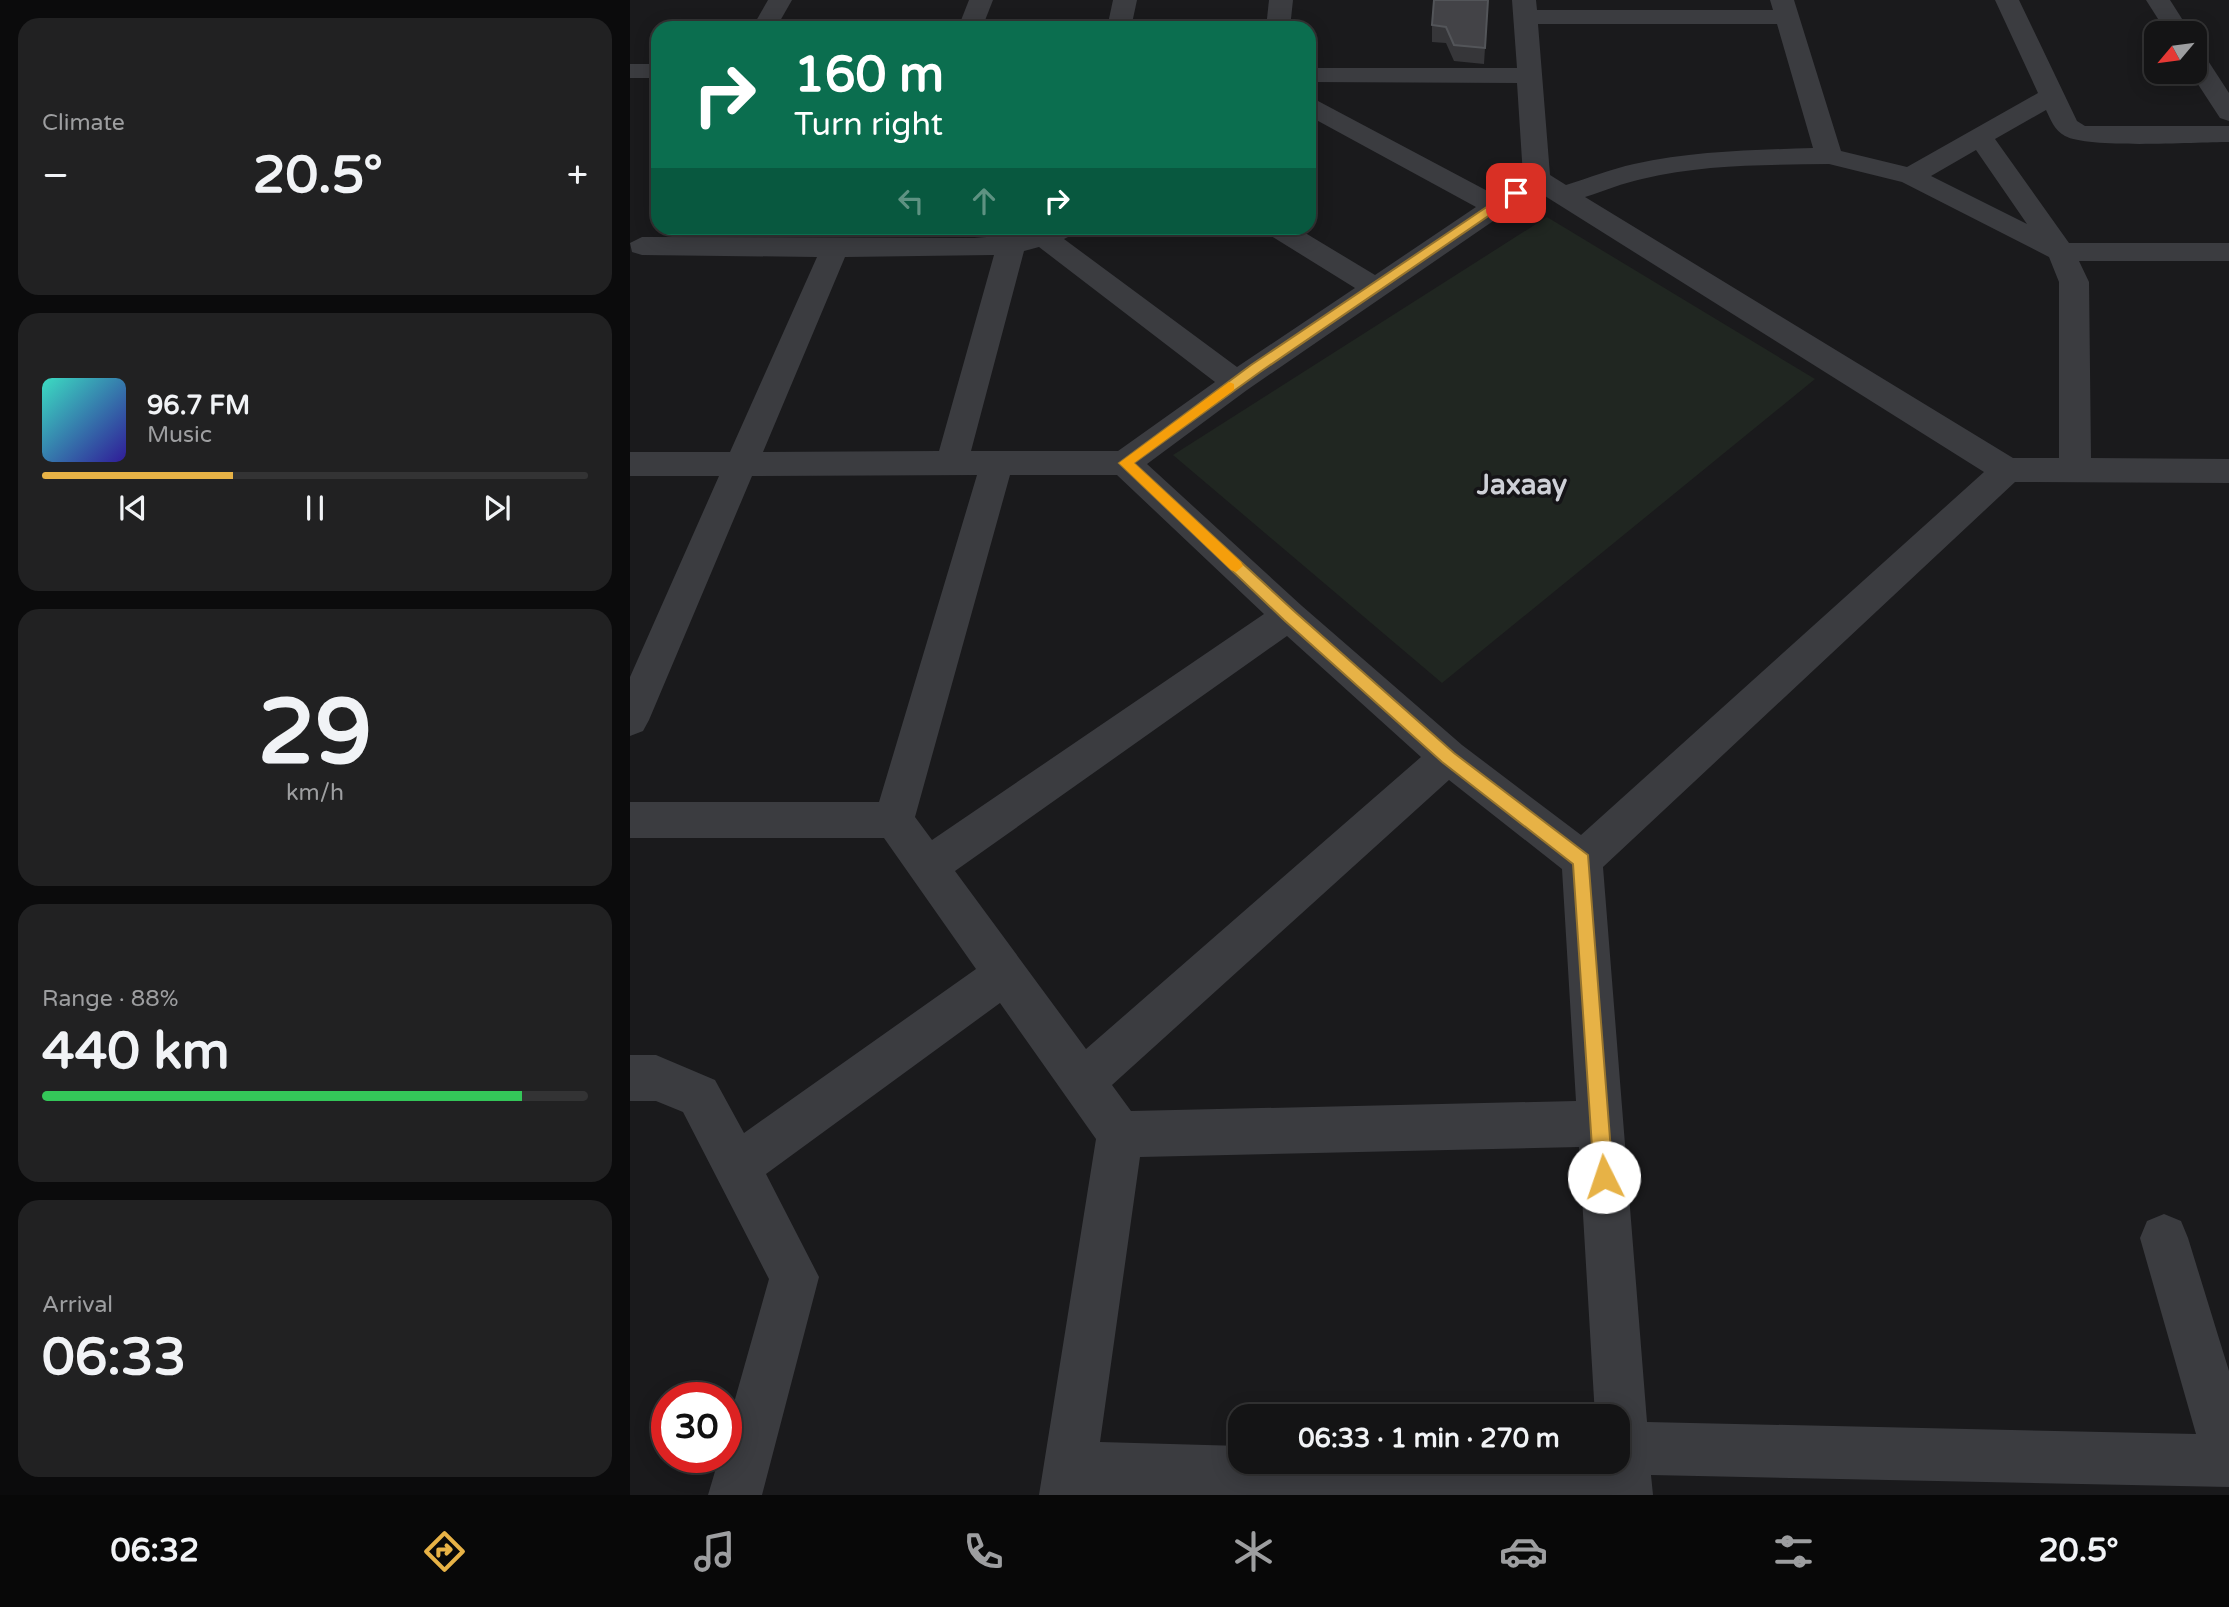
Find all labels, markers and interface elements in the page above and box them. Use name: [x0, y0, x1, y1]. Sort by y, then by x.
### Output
north arrow: [2144, 21, 2207, 84]
map controls: [2144, 21, 2207, 84]
text: 160 m: [794, 46, 944, 105]
icon: right: [679, 49, 770, 140]
text: Turn right: [794, 106, 943, 144]
text: Climate: [42, 109, 125, 137]
text: 20.5°: [253, 144, 383, 207]
text: −: [42, 153, 69, 199]
text: +: [567, 153, 588, 199]
pin: [1486, 163, 1546, 223]
icon: arrive: [1497, 174, 1535, 212]
icon: left: [892, 182, 930, 220]
icon: ahead: [965, 182, 1003, 220]
icon: right: [1038, 182, 1076, 220]
text: 96.7 FM: [147, 390, 250, 421]
text: Music: [147, 421, 212, 449]
district label: Jaxaay: [1476, 468, 1567, 502]
icon: previous: [114, 489, 152, 527]
icon: pause: [296, 489, 334, 527]
icon: next: [478, 489, 516, 527]
text: 29: [258, 678, 372, 788]
text: km/h: [286, 779, 344, 807]
text: Range · 88%: [42, 985, 178, 1013]
text: 440 km: [42, 1020, 230, 1083]
position arrow: [1567, 1140, 1641, 1214]
text: Arrival: [42, 1291, 113, 1319]
text: 06:33: [42, 1326, 186, 1389]
speed limit sign: 30: [651, 1382, 742, 1473]
text: 06:33 · 1 min · 270 m: [1298, 1423, 1560, 1454]
icon: directions: [420, 1527, 469, 1576]
icon: music: [690, 1527, 739, 1576]
icon: phone: [959, 1527, 1008, 1576]
icon: climate: [1229, 1527, 1278, 1576]
icon: car: [1499, 1527, 1548, 1576]
icon: filters: [1769, 1527, 1818, 1576]
text: 06:32: [110, 1532, 199, 1570]
text: 20.5°: [2038, 1532, 2119, 1570]

